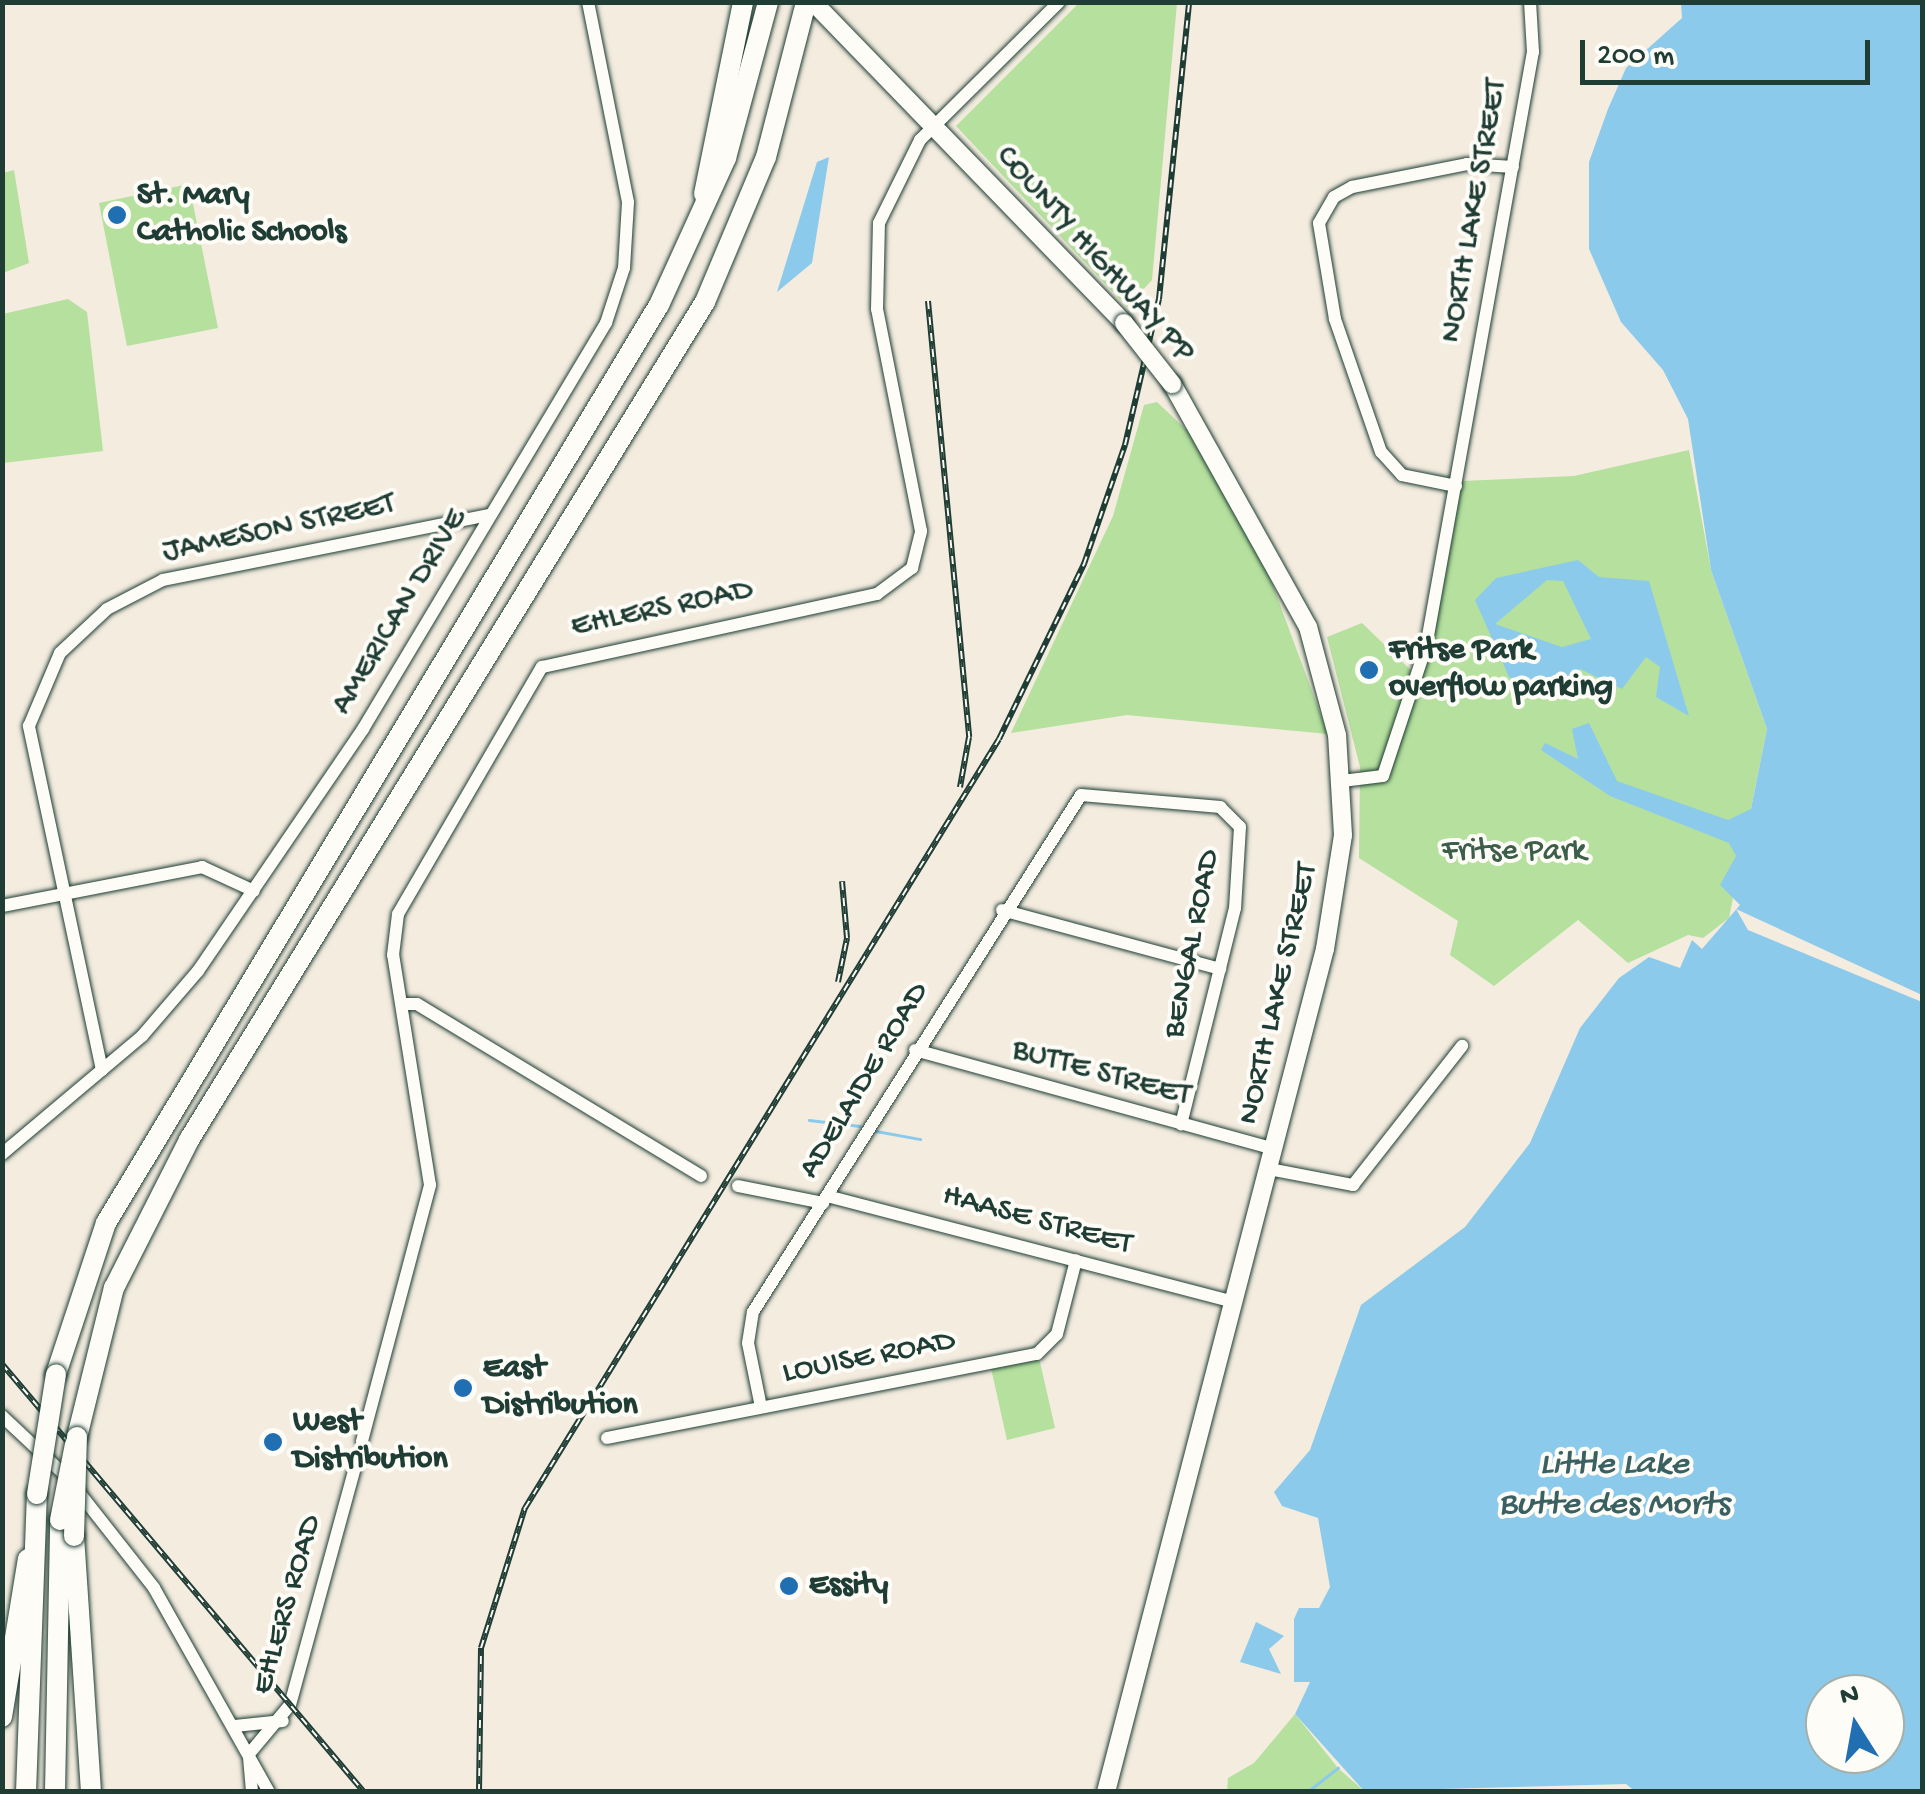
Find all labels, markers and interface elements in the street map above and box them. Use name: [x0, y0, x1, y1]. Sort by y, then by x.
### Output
scale bar: [1585, 20, 1875, 82]
text: 200 m: [1597, 40, 1674, 75]
street label: NORTH LAKE STREET: [1433, 76, 1517, 346]
street label: COUNTY HIGHWAY PP: [986, 139, 1202, 371]
place label: St. Mary Catholic Schools: [137, 178, 346, 253]
marker: St. Mary Catholic Schools: [106, 204, 128, 226]
street label: JAMESON STREET: [159, 486, 399, 572]
street label: AMERICAN DRIVE: [323, 502, 477, 722]
street label: EHLERS ROAD: [568, 571, 756, 647]
place label: Fritse Park overflow parking: [1389, 633, 1613, 708]
marker: Fritse Park overflow parking: [1358, 659, 1380, 681]
park label: Fritse Park: [1442, 833, 1586, 871]
street label: BENGAL ROAD: [1156, 846, 1230, 1042]
street label: NORTH LAKE STREET: [1230, 860, 1328, 1128]
street label: ADELAIDE ROAD: [791, 976, 939, 1186]
street label: BUTTE STREET: [1008, 1032, 1194, 1116]
street label: HAASE STREET: [938, 1177, 1136, 1265]
street label: LOUISE ROAD: [779, 1322, 959, 1394]
place label: East Distribution: [483, 1351, 638, 1426]
marker: East Distribution: [452, 1377, 474, 1399]
place label: West Distribution: [293, 1405, 448, 1480]
marker: West Distribution: [262, 1431, 284, 1453]
water label: Little Lake Butte des Morts: [1498, 1445, 1730, 1527]
street label: EHLERS ROAD: [244, 1511, 332, 1699]
place label: Essity: [809, 1567, 888, 1605]
marker: Essity: [778, 1575, 800, 1597]
north arrow: [1805, 1674, 1905, 1774]
text: N: [1837, 1678, 1862, 1714]

